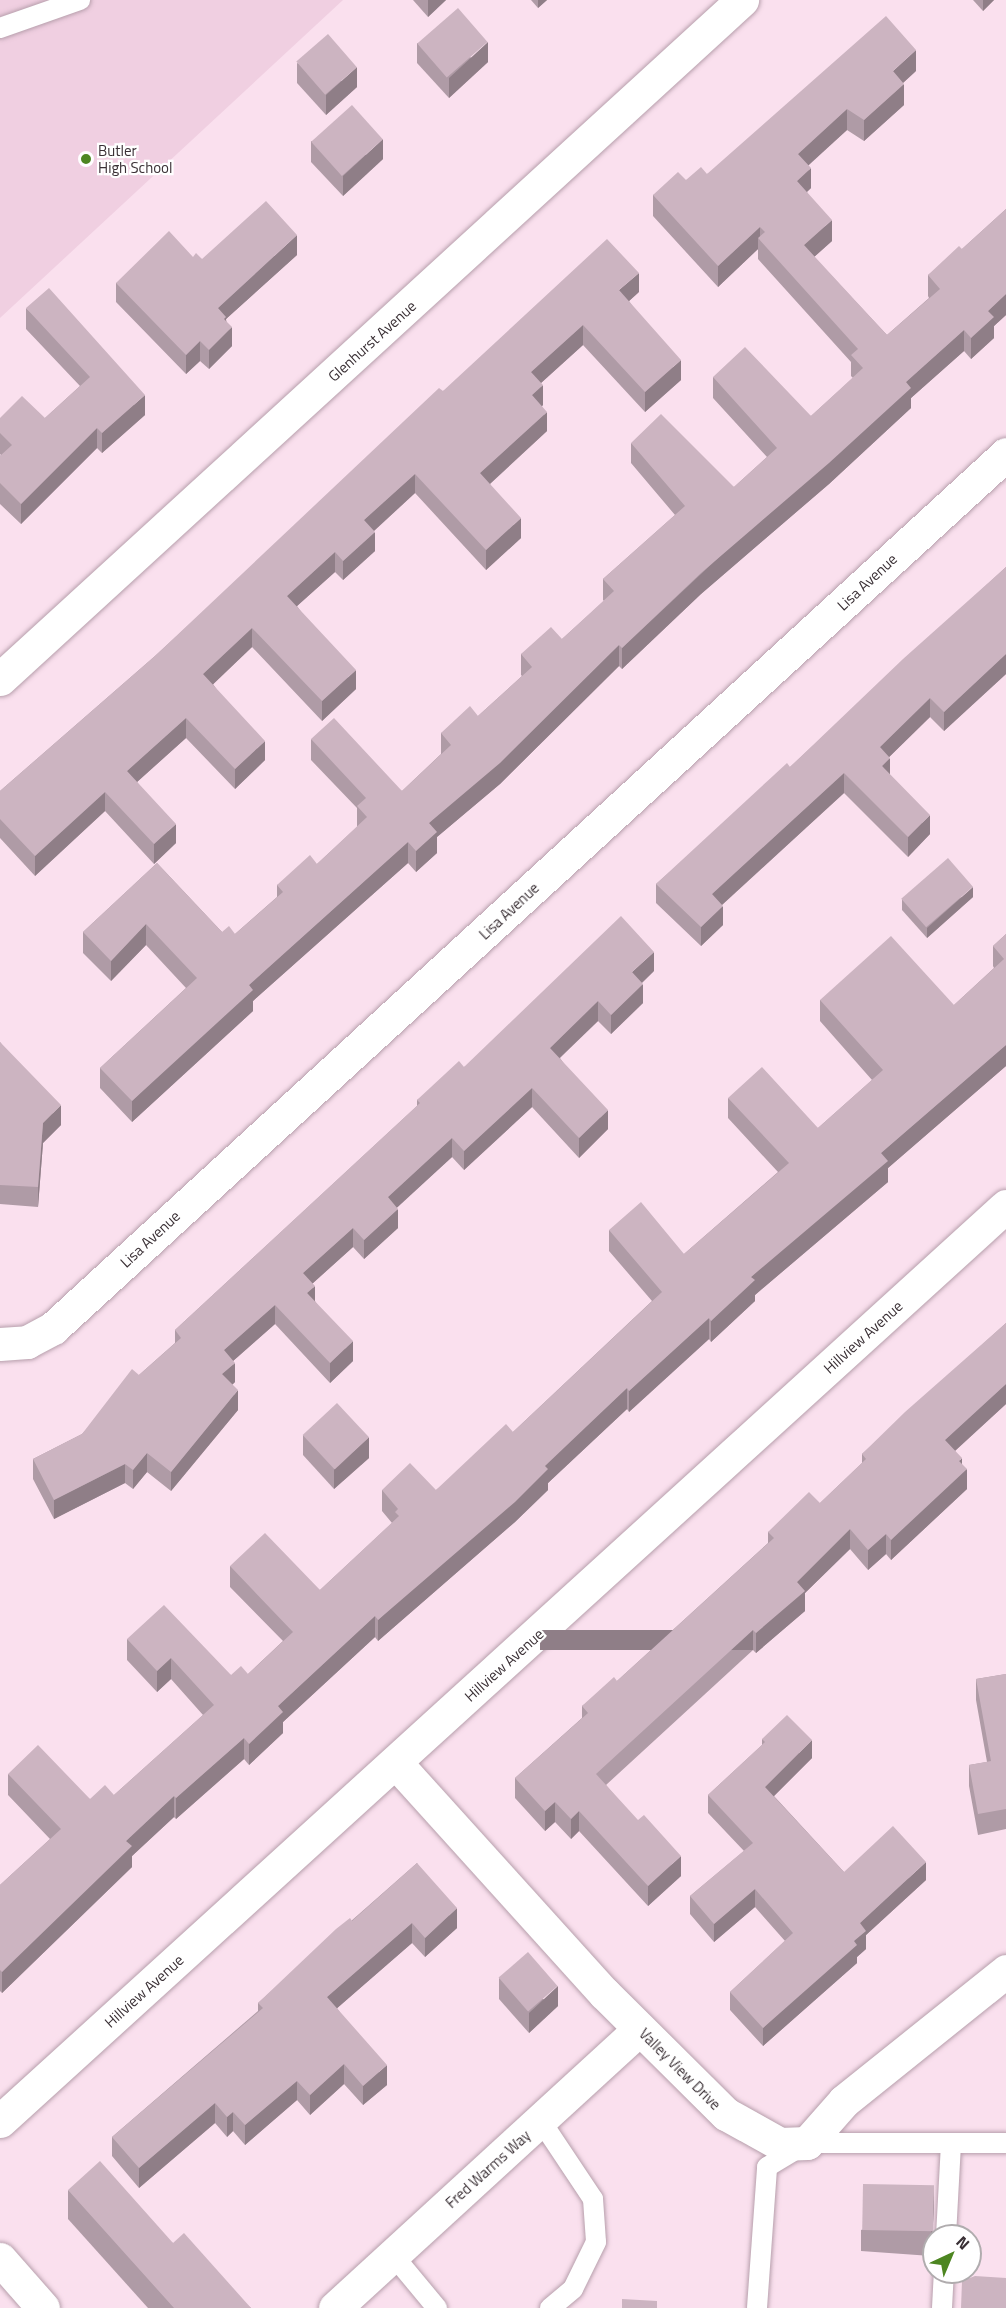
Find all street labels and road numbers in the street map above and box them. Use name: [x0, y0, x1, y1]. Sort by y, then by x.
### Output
street label: Glenhurst Avenue: [324, 297, 420, 385]
street label: Lisa Avenue: [833, 550, 901, 614]
street label: Lisa Avenue: [475, 879, 543, 943]
street label: Lisa Avenue: [116, 1207, 184, 1271]
street label: Hillview Avenue: [820, 1297, 906, 1377]
street label: Hillview Avenue: [461, 1625, 547, 1705]
street label: Hillview Avenue: [101, 1951, 187, 2031]
street label: Valley View Drive: [636, 2025, 724, 2113]
street label: Fred Warms Way: [442, 2126, 534, 2212]

